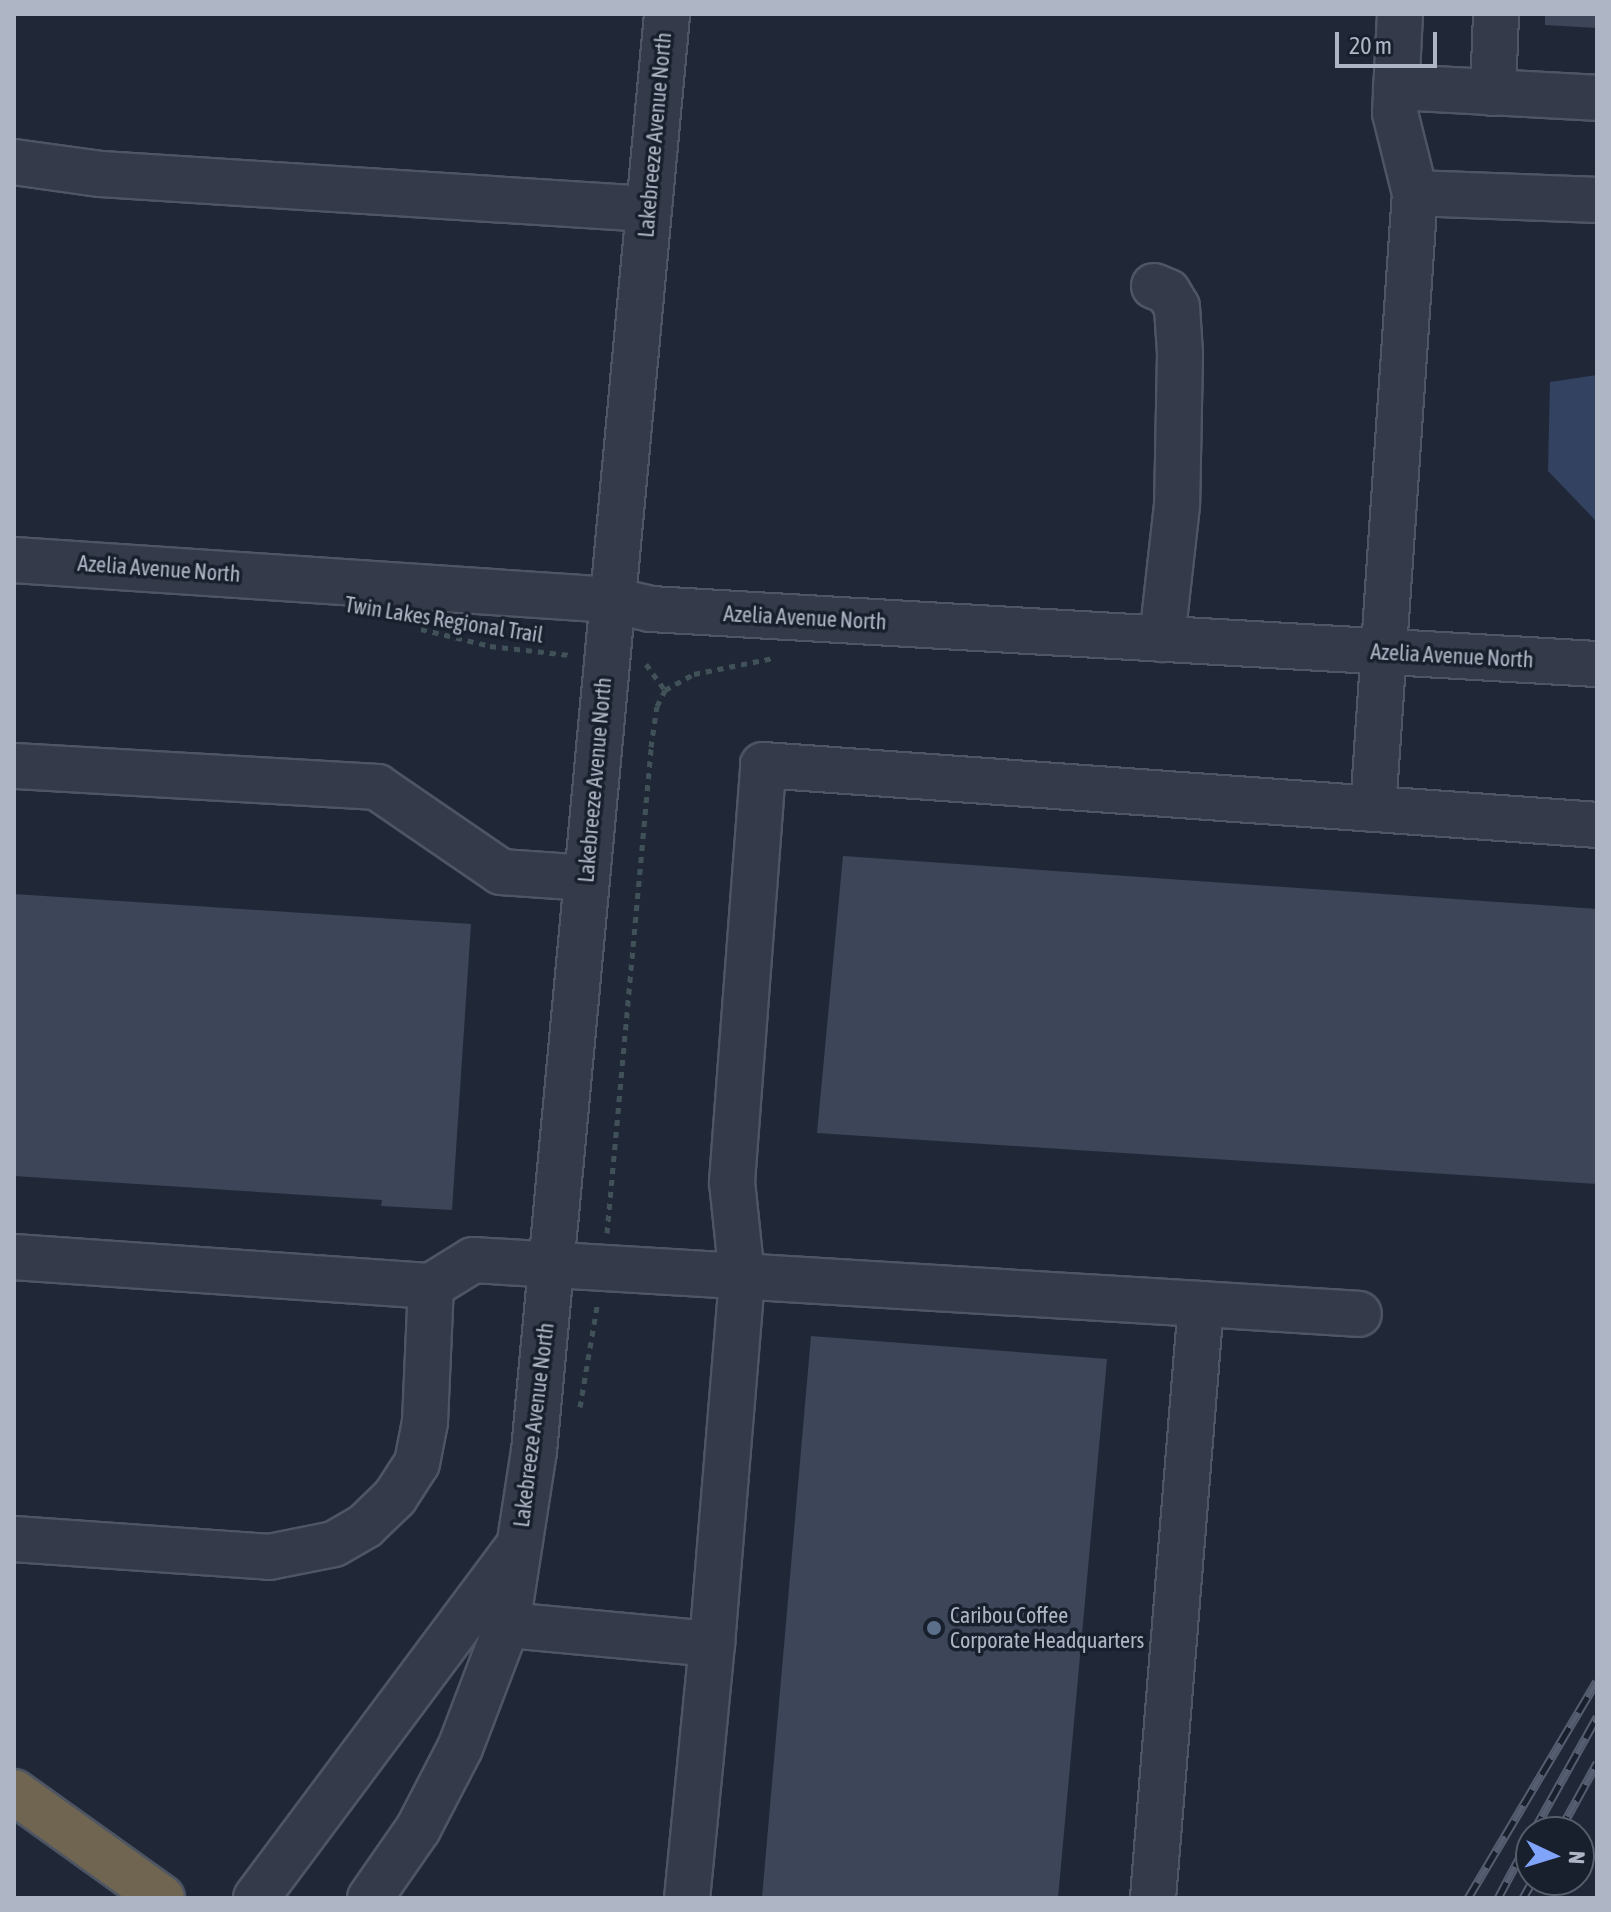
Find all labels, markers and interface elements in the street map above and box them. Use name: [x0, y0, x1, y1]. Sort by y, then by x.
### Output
scale bar: [1339, 16, 1441, 66]
street label: Lakebreeze Avenue North: [633, 31, 677, 239]
text: 20 m: [1349, 32, 1392, 59]
street label: Azelia Avenue North: [77, 550, 241, 588]
street label: Twin Lakes Regional Trail: [343, 591, 545, 649]
street label: Azelia Avenue North: [723, 601, 887, 635]
street label: Azelia Avenue North: [1370, 639, 1534, 673]
street label: Lakebreeze Avenue North: [573, 676, 617, 884]
street label: Lakebreeze Avenue North: [508, 1321, 560, 1529]
place label: Caribou Coffee Corporate Headquarters: [950, 1602, 1144, 1654]
marker: Caribou Coffee Corporate Headquarters: [925, 1619, 943, 1637]
north arrow: [1515, 1816, 1595, 1896]
text: N: [1564, 1850, 1590, 1865]

